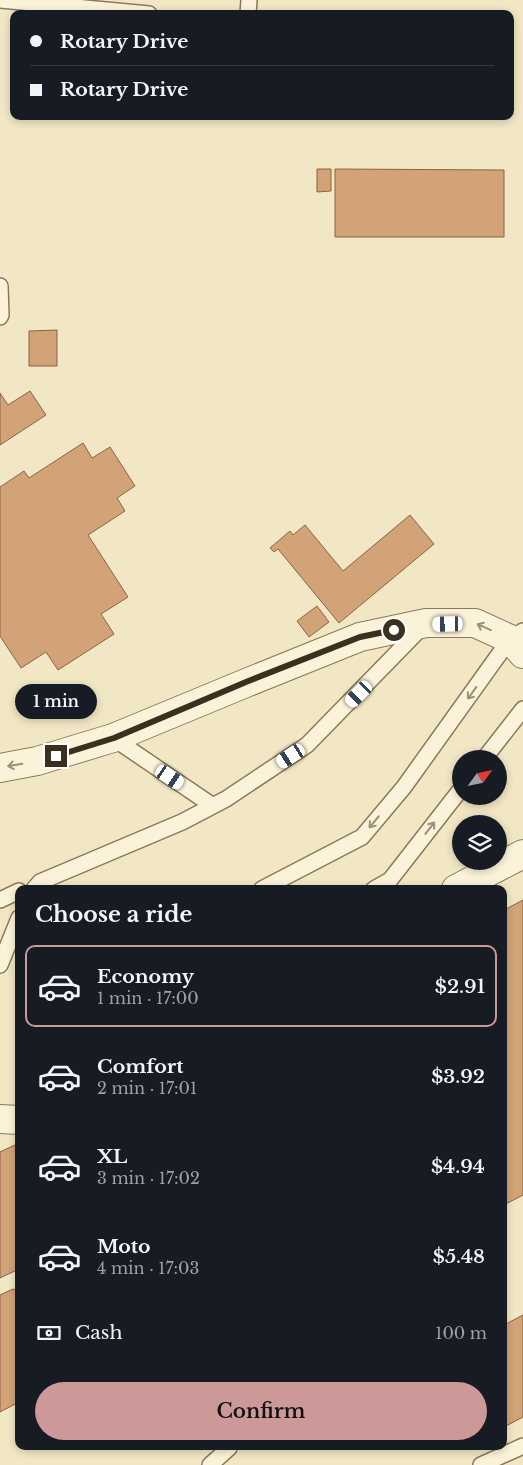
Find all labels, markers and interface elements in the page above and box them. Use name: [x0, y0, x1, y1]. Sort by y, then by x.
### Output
text: Rotary Drive: [60, 30, 188, 53]
text: Rotary Drive: [60, 78, 188, 101]
car: [432, 616, 463, 632]
route start: [383, 619, 405, 641]
one-way arrow: [477, 622, 492, 632]
car: [343, 678, 374, 710]
callout: 1 min: [15, 684, 97, 718]
one-way arrow: [467, 685, 477, 699]
text: 1 min: [33, 691, 79, 711]
car: [274, 742, 307, 770]
route end: [45, 745, 67, 767]
north arrow: [452, 750, 508, 805]
map controls: [452, 750, 507, 870]
one-way arrow: [7, 761, 23, 771]
car: [153, 762, 186, 792]
button: layers: [452, 815, 507, 870]
one-way arrow: [368, 816, 380, 829]
one-way arrow: [425, 822, 436, 835]
text: Choose a ride: [35, 901, 192, 928]
icon: car: [37, 964, 82, 1009]
text: Economy: [97, 965, 194, 988]
text: $2.91: [435, 975, 485, 998]
text: 1 min · 17:00: [97, 988, 199, 1008]
icon: car: [37, 1054, 82, 1099]
text: Comfort: [97, 1055, 184, 1078]
text: $3.92: [431, 1065, 485, 1088]
text: 2 min · 17:01: [97, 1078, 197, 1098]
icon: car: [37, 1144, 82, 1189]
text: XL: [97, 1145, 127, 1168]
text: $4.94: [431, 1155, 485, 1178]
text: 3 min · 17:02: [97, 1168, 200, 1188]
icon: car: [37, 1234, 82, 1279]
text: Moto: [97, 1235, 151, 1258]
text: $5.48: [433, 1245, 485, 1268]
text: 4 min · 17:03: [97, 1258, 199, 1278]
icon: cash: [35, 1319, 63, 1347]
text: Cash: [75, 1321, 122, 1344]
text: 100 m: [435, 1323, 487, 1343]
button: Confirm: [35, 1382, 487, 1440]

